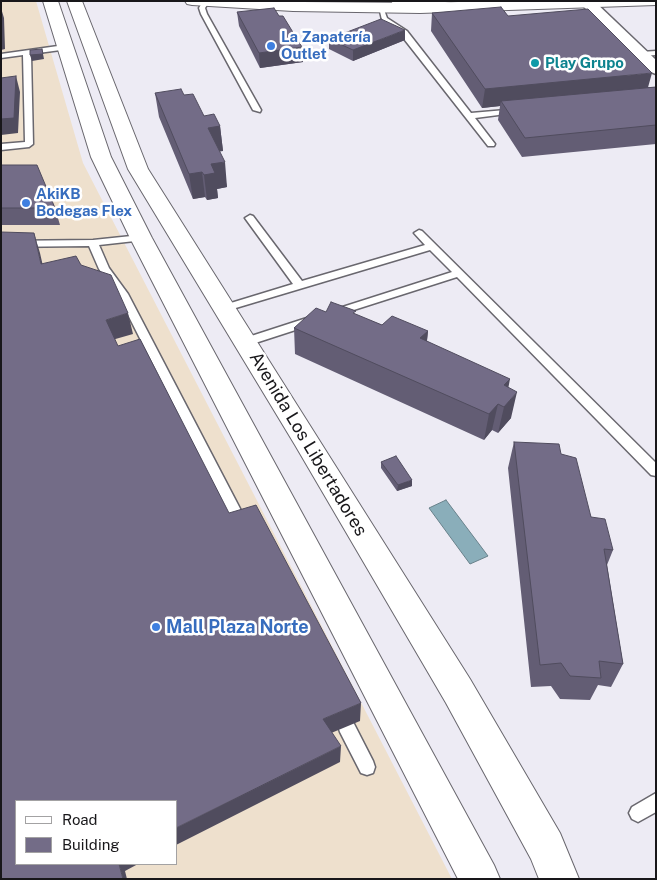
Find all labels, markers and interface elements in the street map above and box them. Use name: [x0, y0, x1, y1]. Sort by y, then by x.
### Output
place label: La Zapatería Outlet: [281, 28, 371, 63]
marker: La Zapatería Outlet: [265, 40, 277, 52]
place label: Play Grupo: [545, 54, 624, 72]
marker: Play Grupo: [529, 57, 541, 69]
place label: AkiKB Bodegas Flex: [36, 185, 132, 220]
marker: AkiKB Bodegas Flex: [20, 197, 32, 209]
street label: Avenida Los Libertadores: [244, 348, 372, 540]
place label: Mall Plaza Norte: [166, 616, 309, 638]
marker: Mall Plaza Norte: [150, 621, 162, 633]
legend: [15, 800, 178, 865]
text: Road: [62, 811, 98, 828]
text: Building: [62, 836, 120, 853]

